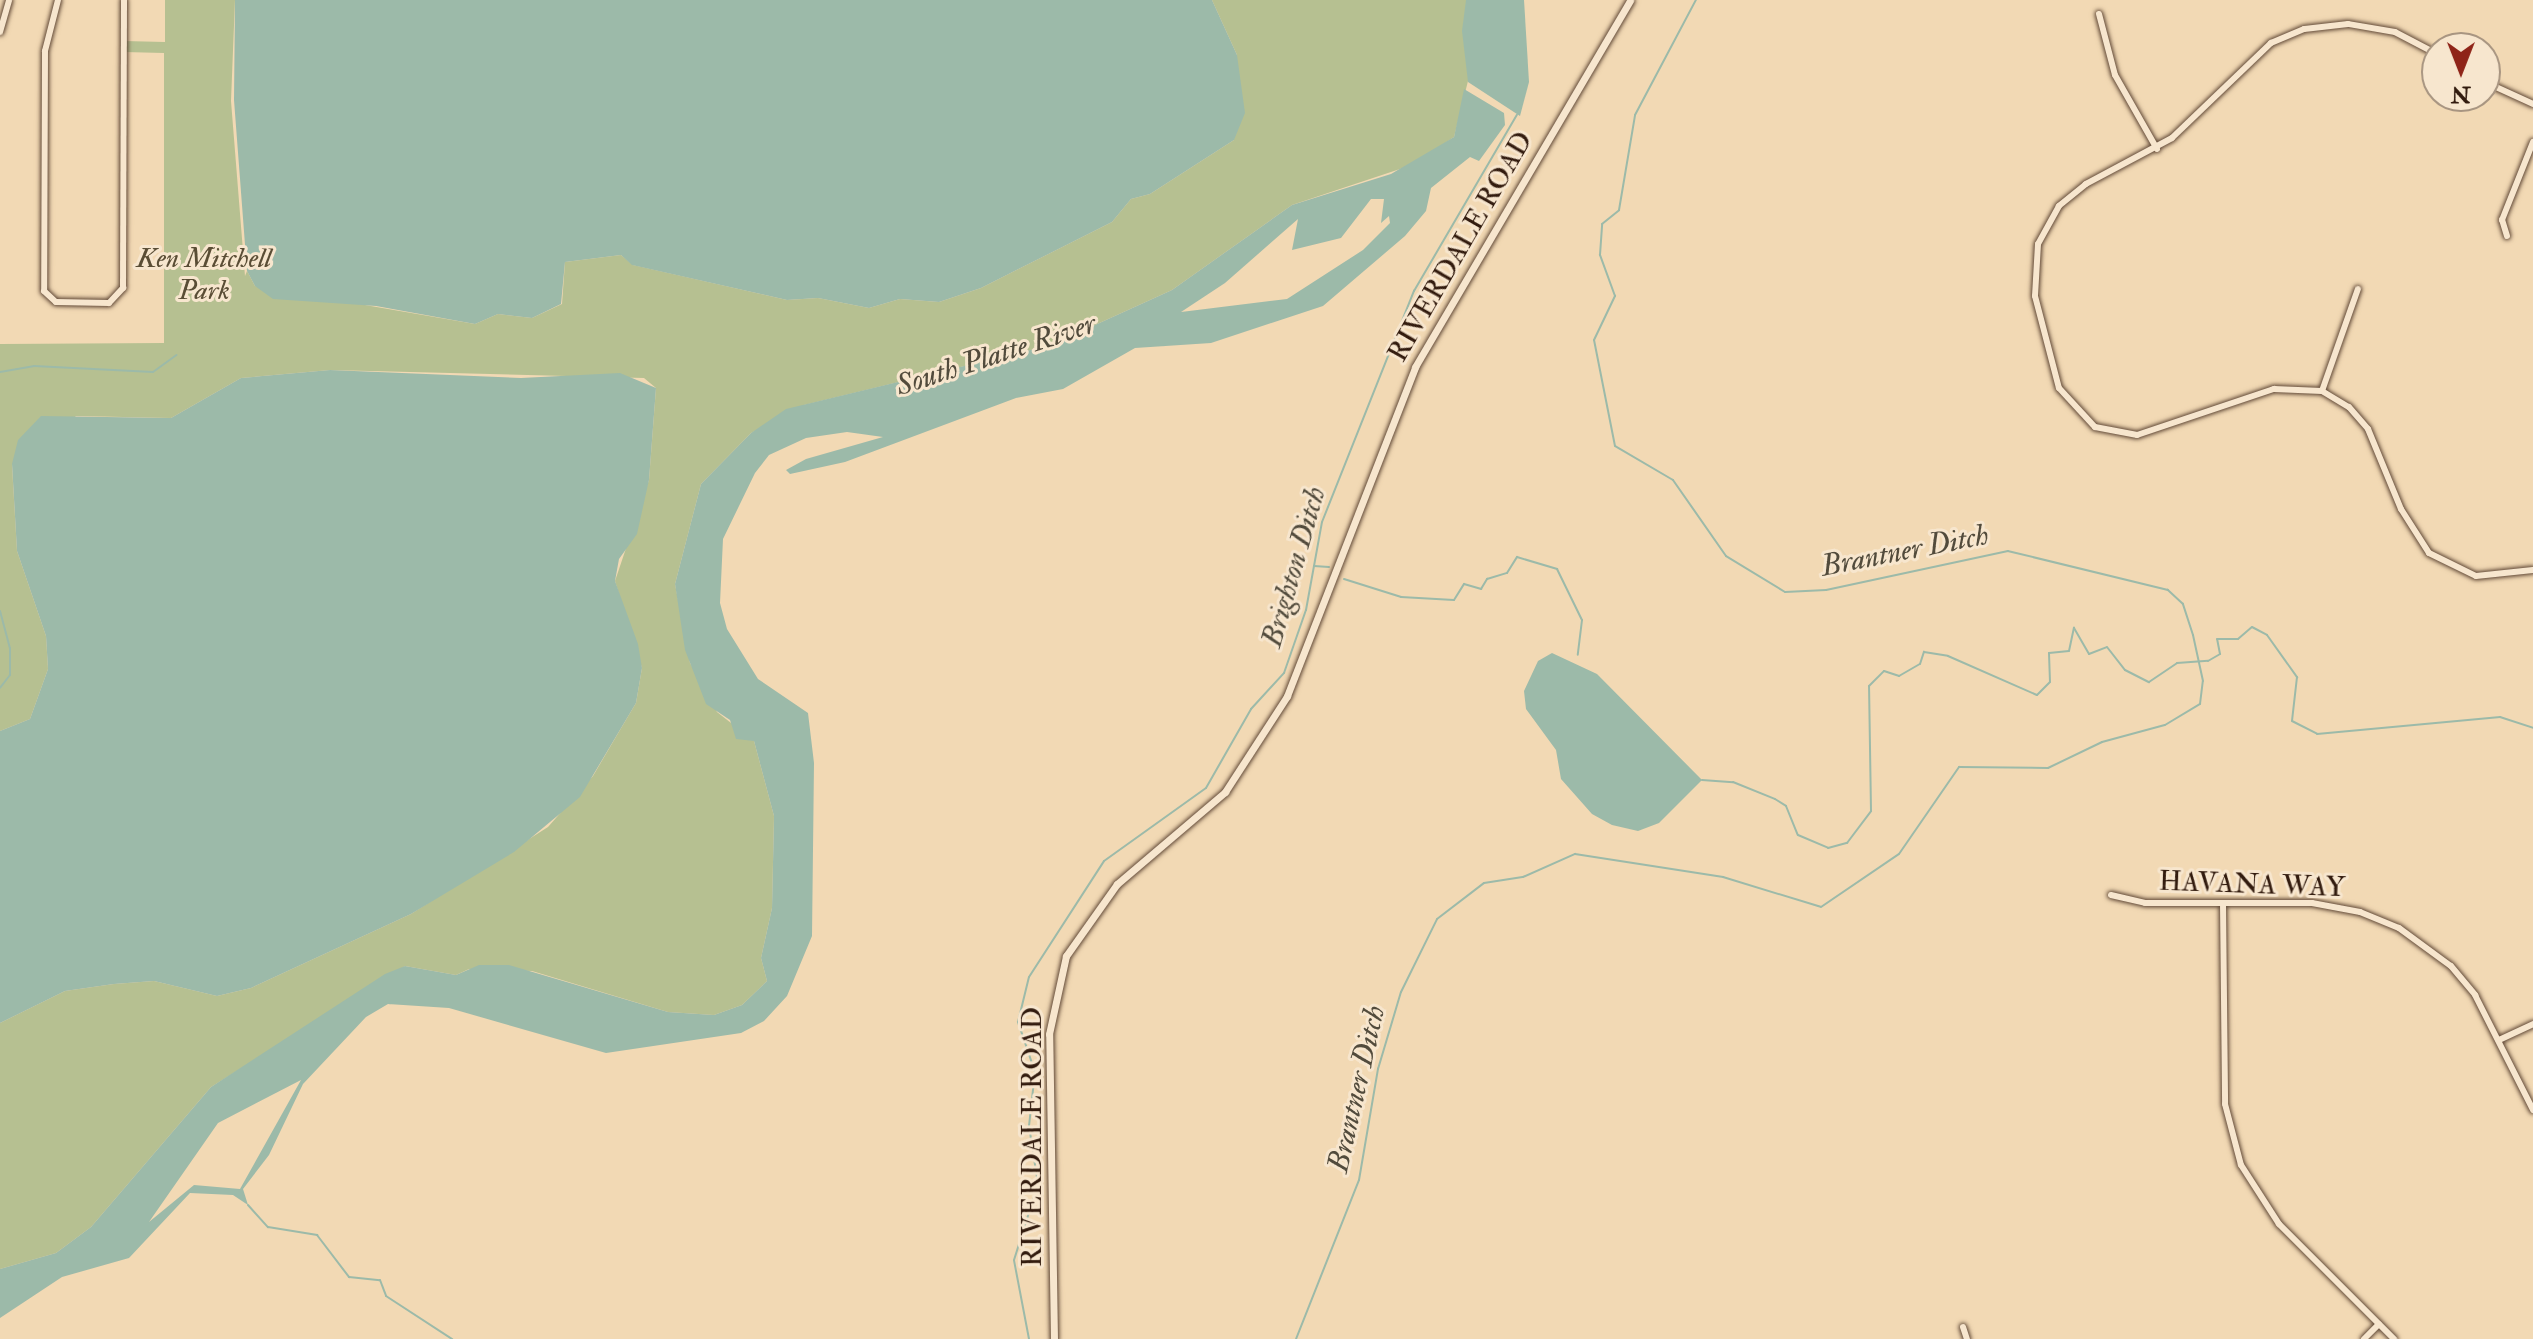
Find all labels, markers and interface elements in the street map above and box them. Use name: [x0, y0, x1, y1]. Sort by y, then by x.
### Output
north arrow: [2421, 32, 2501, 112]
text: N: [2451, 80, 2471, 108]
street label: RIVERDALE ROAD: [1381, 126, 1541, 368]
park label: Ken Mitchell Park: [137, 242, 271, 308]
water label: South Platte River: [892, 306, 1100, 404]
water label: Brighton Ditch: [1254, 483, 1334, 651]
water label: Brantner Ditch: [1818, 517, 1992, 585]
street label: HAVANA WAY: [2158, 865, 2346, 905]
water label: Brantner Ditch: [1320, 1002, 1394, 1176]
street label: RIVERDALE ROAD: [1016, 1007, 1050, 1267]

